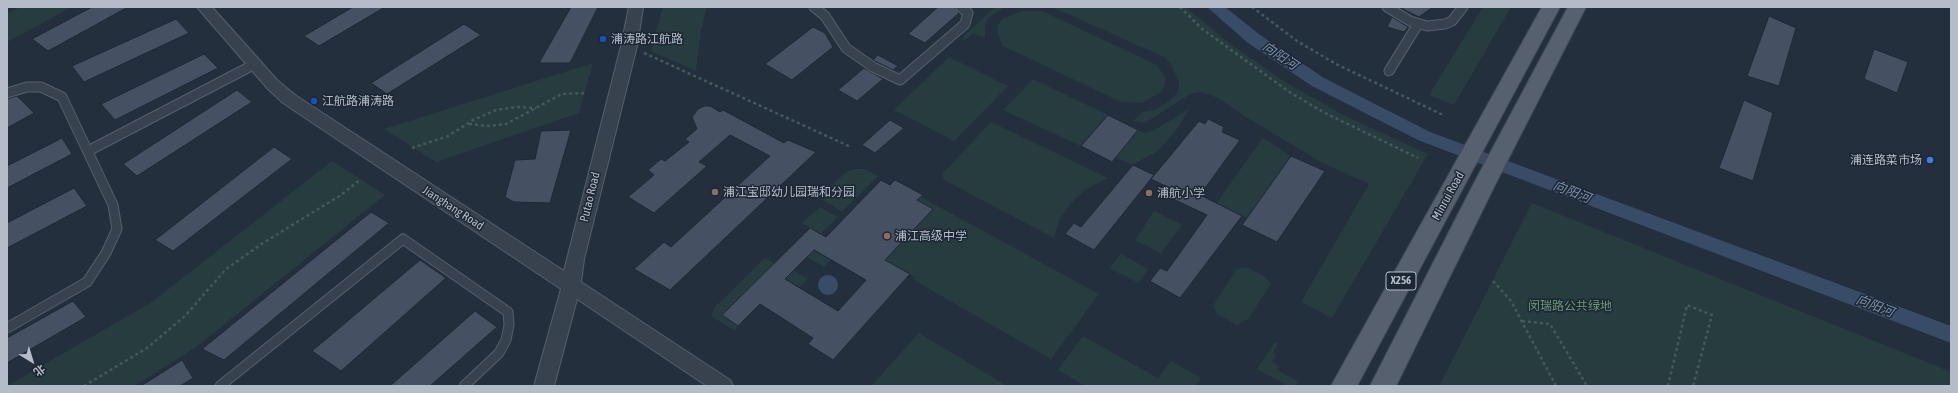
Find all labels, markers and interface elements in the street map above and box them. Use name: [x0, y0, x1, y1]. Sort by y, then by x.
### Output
place label: 浦涛路江航路: [611, 32, 683, 46]
marker: 浦涛路江航路: [598, 34, 608, 44]
water label: 向阳河: [1259, 39, 1301, 73]
place label: 江航路浦涛路: [322, 94, 394, 108]
marker: 江航路浦涛路: [309, 96, 319, 106]
place label: 浦连路菜市场: [1850, 153, 1922, 167]
marker: 浦连路菜市场: [1925, 155, 1935, 165]
street label: Minrui Road: [1429, 169, 1467, 223]
street label: Putao Road: [577, 171, 603, 223]
water label: 向阳河: [1551, 178, 1593, 206]
street label: Jianghang Road: [420, 183, 486, 233]
place label: 浦江宝邸幼儿园瑞和分园: [723, 185, 855, 199]
place label: 浦航小学: [1157, 186, 1205, 200]
marker: 浦江宝邸幼儿园瑞和分园: [710, 187, 720, 197]
marker: 浦航小学: [1144, 188, 1154, 198]
place label: 浦江高级中学: [895, 229, 967, 243]
marker: 浦江高级中学: [882, 231, 892, 241]
road number: X256: [1386, 272, 1416, 290]
water label: 向阳河: [1854, 292, 1896, 320]
park label: 闵瑞路公共绿地: [1528, 299, 1612, 313]
north arrow: [12, 341, 52, 381]
text: 北: [31, 362, 47, 379]

